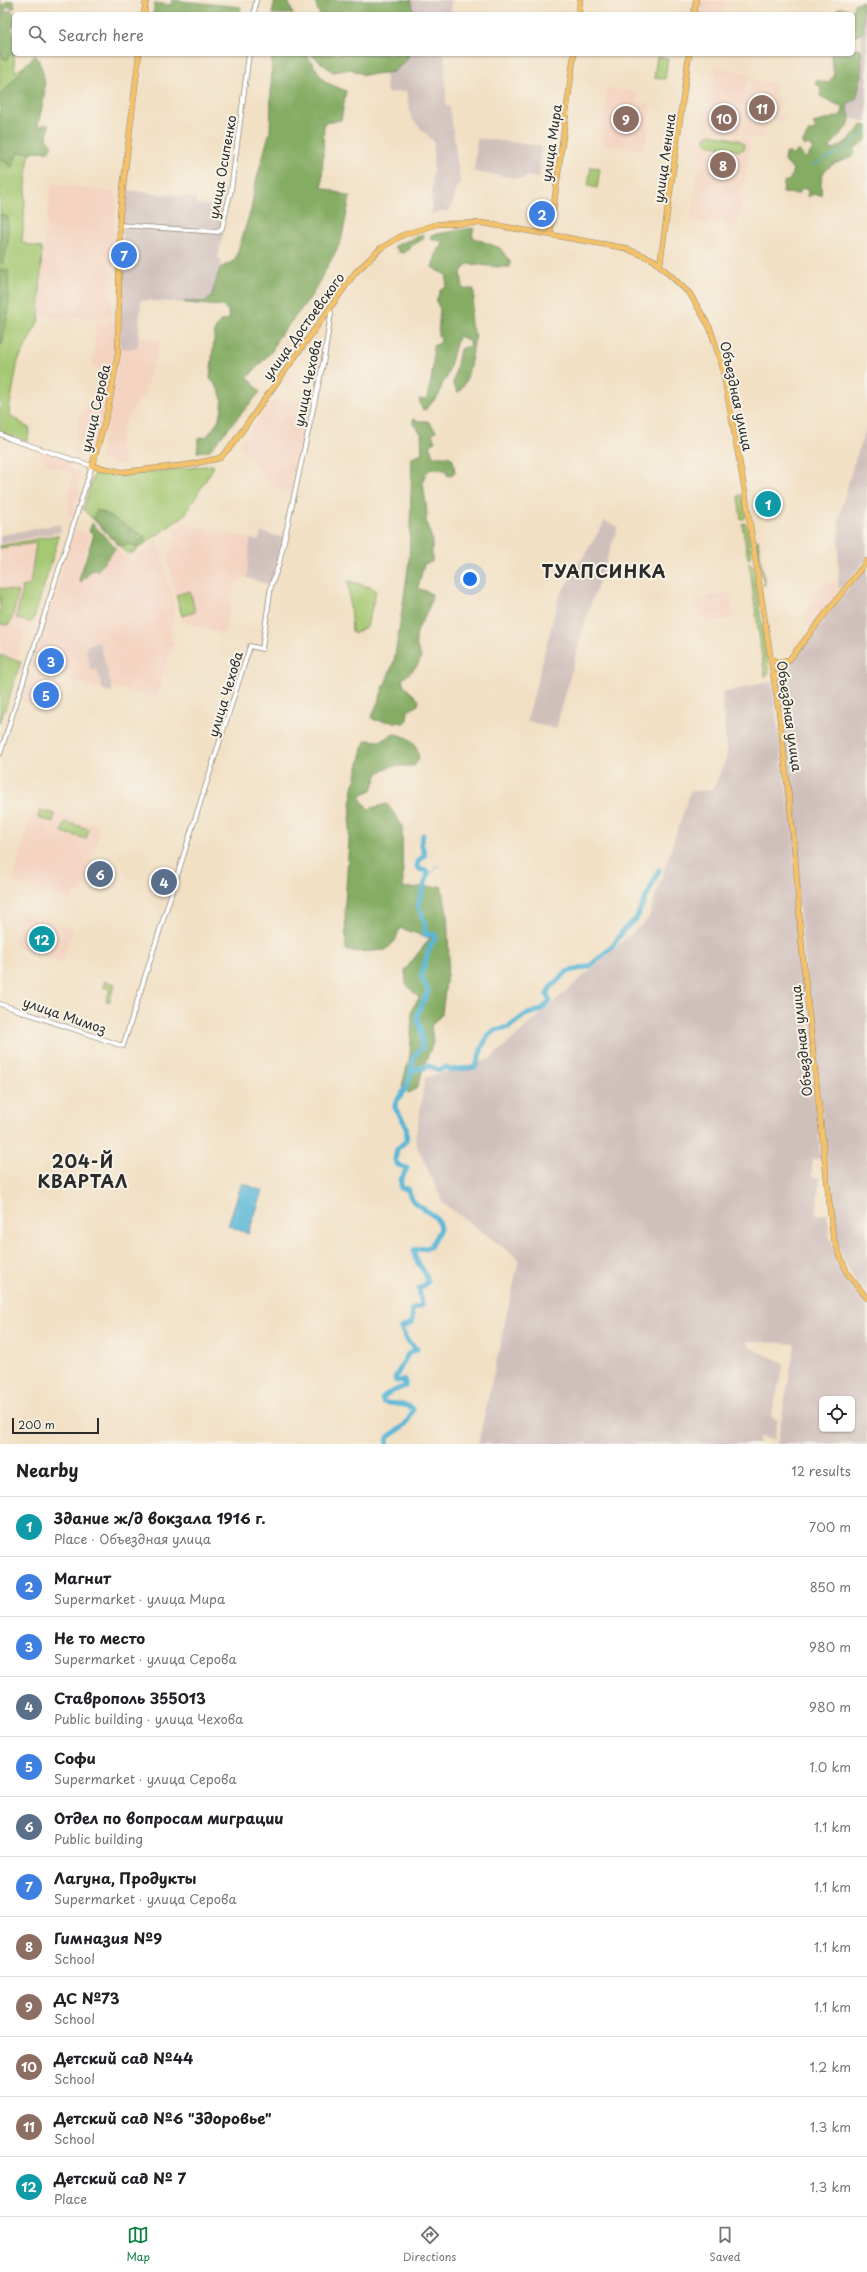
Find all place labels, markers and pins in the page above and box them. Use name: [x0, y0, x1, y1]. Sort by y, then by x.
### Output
pin: 11: [749, 93, 775, 123]
pin: 10: [711, 103, 737, 133]
pin: 9: [613, 104, 639, 134]
pin: 8: [710, 150, 736, 180]
pin: 2: [529, 199, 555, 229]
pin: 7: [111, 240, 137, 270]
pin: 1: [755, 489, 781, 519]
pin: 3: [38, 646, 64, 676]
pin: 5: [33, 680, 59, 710]
pin: 6: [87, 859, 113, 889]
pin: 4: [151, 867, 177, 897]
pin: 12: [29, 924, 55, 954]

